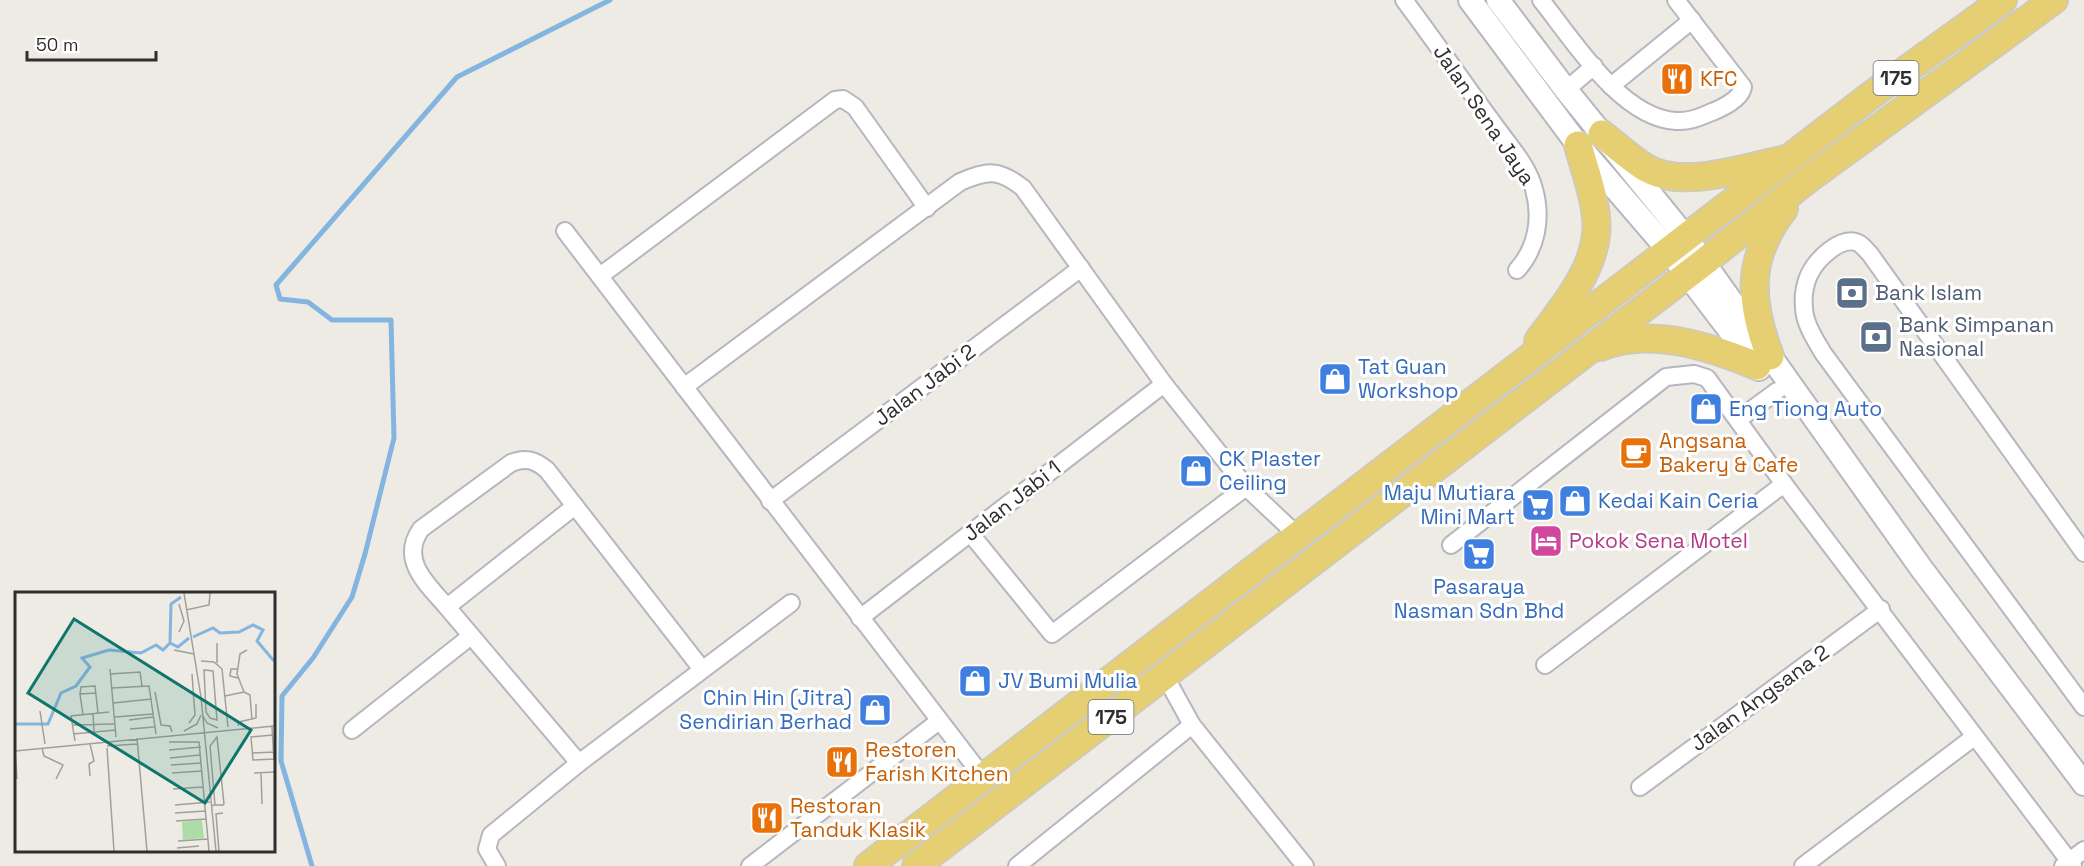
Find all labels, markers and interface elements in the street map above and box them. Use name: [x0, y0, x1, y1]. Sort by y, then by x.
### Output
scale bar: [27, 24, 156, 62]
text: 50 m: [36, 33, 78, 56]
street label: Jalan Sena Jaya: [1427, 39, 1541, 190]
restaurant icon: KFC: [1659, 61, 1695, 97]
road number: 175: [1874, 61, 1918, 95]
place label: KFC: [1700, 65, 1737, 92]
bank icon: Bank Islam: [1834, 275, 1870, 311]
place label: Bank Islam: [1875, 279, 1982, 306]
place label: Bank Simpanan Nasional: [1899, 311, 2054, 362]
bank icon: Bank Simpanan Nasional: [1858, 319, 1894, 355]
street label: Jalan Jabi 2: [869, 338, 981, 432]
place label: Tat Guan Workshop: [1358, 353, 1458, 404]
shop icon: Tat Guan Workshop: [1317, 361, 1353, 397]
shop icon: Eng Tiong Auto: [1688, 391, 1724, 427]
place label: Eng Tiong Auto: [1729, 395, 1882, 422]
place label: Angsana Bakery & Cafe: [1659, 427, 1798, 478]
cafe icon: Angsana Bakery & Cafe: [1618, 435, 1654, 471]
place label: CK Plaster Ceiling: [1219, 445, 1321, 496]
shop icon: CK Plaster Ceiling: [1178, 453, 1214, 489]
street label: Jalan Jabi 1: [958, 454, 1066, 547]
place label: Maju Mutiara Mini Mart: [1384, 479, 1515, 530]
shop icon: Kedai Kain Ceria: [1557, 483, 1593, 519]
supermarket icon: Maju Mutiara Mini Mart: [1520, 487, 1556, 523]
place label: Kedai Kain Ceria: [1598, 487, 1758, 514]
hotel icon: Pokok Sena Motel: [1528, 523, 1564, 559]
place label: Pokok Sena Motel: [1569, 527, 1748, 554]
supermarket icon: Pasaraya Nasman Sdn Bhd: [1461, 536, 1497, 572]
place label: Pasaraya Nasman Sdn Bhd: [1394, 573, 1564, 624]
inset map: [15, 592, 274, 851]
street label: Jalan Angsana 2: [1685, 638, 1834, 757]
shop icon: JV Bumi Mulia: [957, 663, 993, 699]
place label: JV Bumi Mulia: [998, 667, 1137, 694]
place label: Chin Hin (Jitra) Sendirian Berhad: [679, 684, 852, 735]
shop icon: Chin Hin (Jitra) Sendirian Berhad: [857, 692, 893, 728]
road number: 175: [1088, 700, 1134, 734]
place label: Restoren Farish Kitchen: [865, 736, 1009, 787]
restaurant icon: Restoren Farish Kitchen: [824, 744, 860, 780]
place label: Restoran Tanduk Klasik: [790, 792, 926, 843]
restaurant icon: Restoran Tanduk Klasik: [749, 800, 785, 836]

